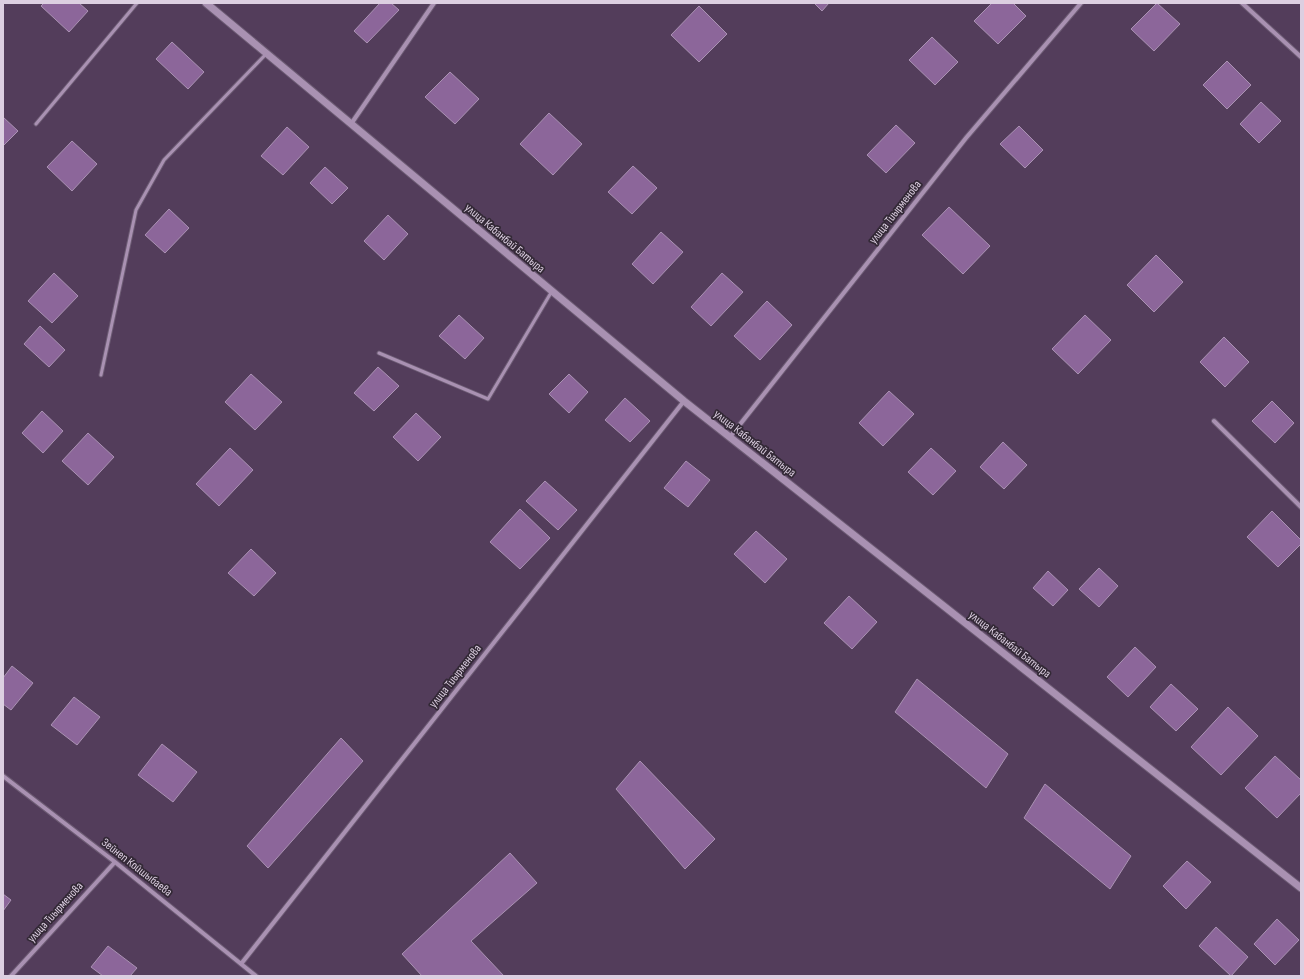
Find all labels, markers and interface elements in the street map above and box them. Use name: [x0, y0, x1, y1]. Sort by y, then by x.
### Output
street label: улица Тиырменова: [866, 177, 925, 247]
street label: улица Кабанбай Батыра: [461, 200, 548, 277]
street label: улица Кабанбай Батыра: [711, 407, 799, 480]
street label: улица Кабанбай Батыра: [966, 608, 1054, 681]
street label: улица Тиырменова: [426, 641, 485, 711]
street label: Зейнеп Койшыбаева: [98, 835, 175, 900]
street label: улица Тиырменова: [24, 879, 87, 946]

